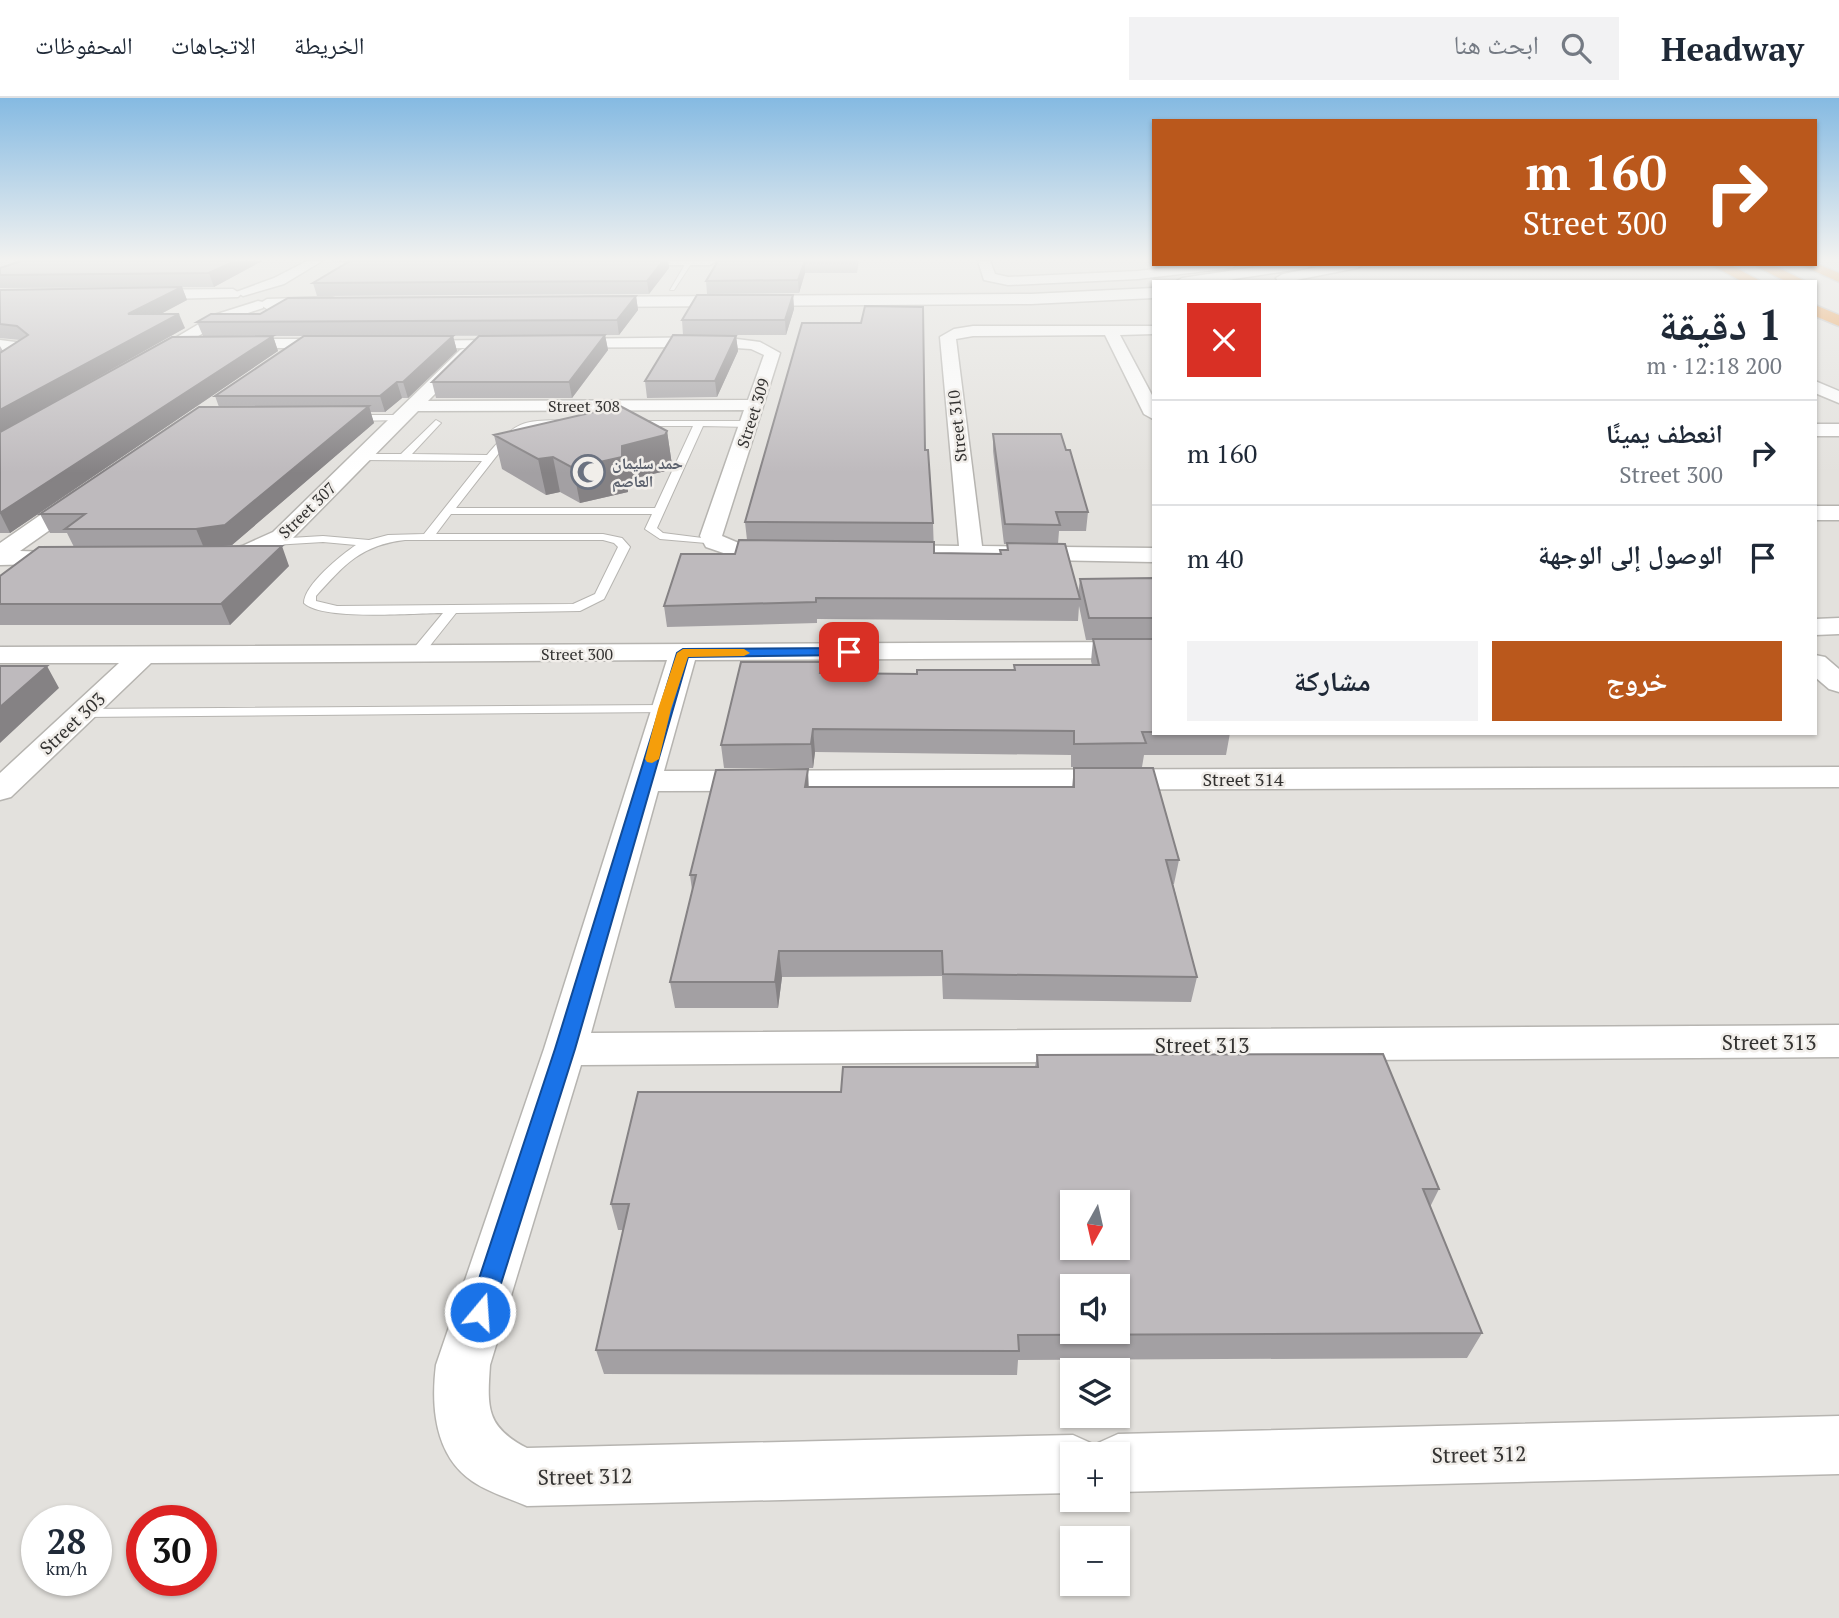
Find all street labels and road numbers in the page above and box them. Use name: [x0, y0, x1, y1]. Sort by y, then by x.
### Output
street label: Street 309: [731, 375, 775, 451]
street label: Street 310: [942, 389, 972, 463]
street label: Street 308: [548, 395, 620, 417]
street label: Street 307: [273, 477, 341, 543]
street label: Street 300: [541, 643, 613, 665]
street label: Street 303: [34, 687, 110, 759]
street label: Street 314: [1202, 767, 1284, 791]
street label: Street 313: [1722, 1028, 1816, 1056]
street label: Street 313: [1155, 1031, 1249, 1059]
street label: Street 312: [1431, 1439, 1527, 1469]
street label: Street 312: [537, 1461, 633, 1491]

